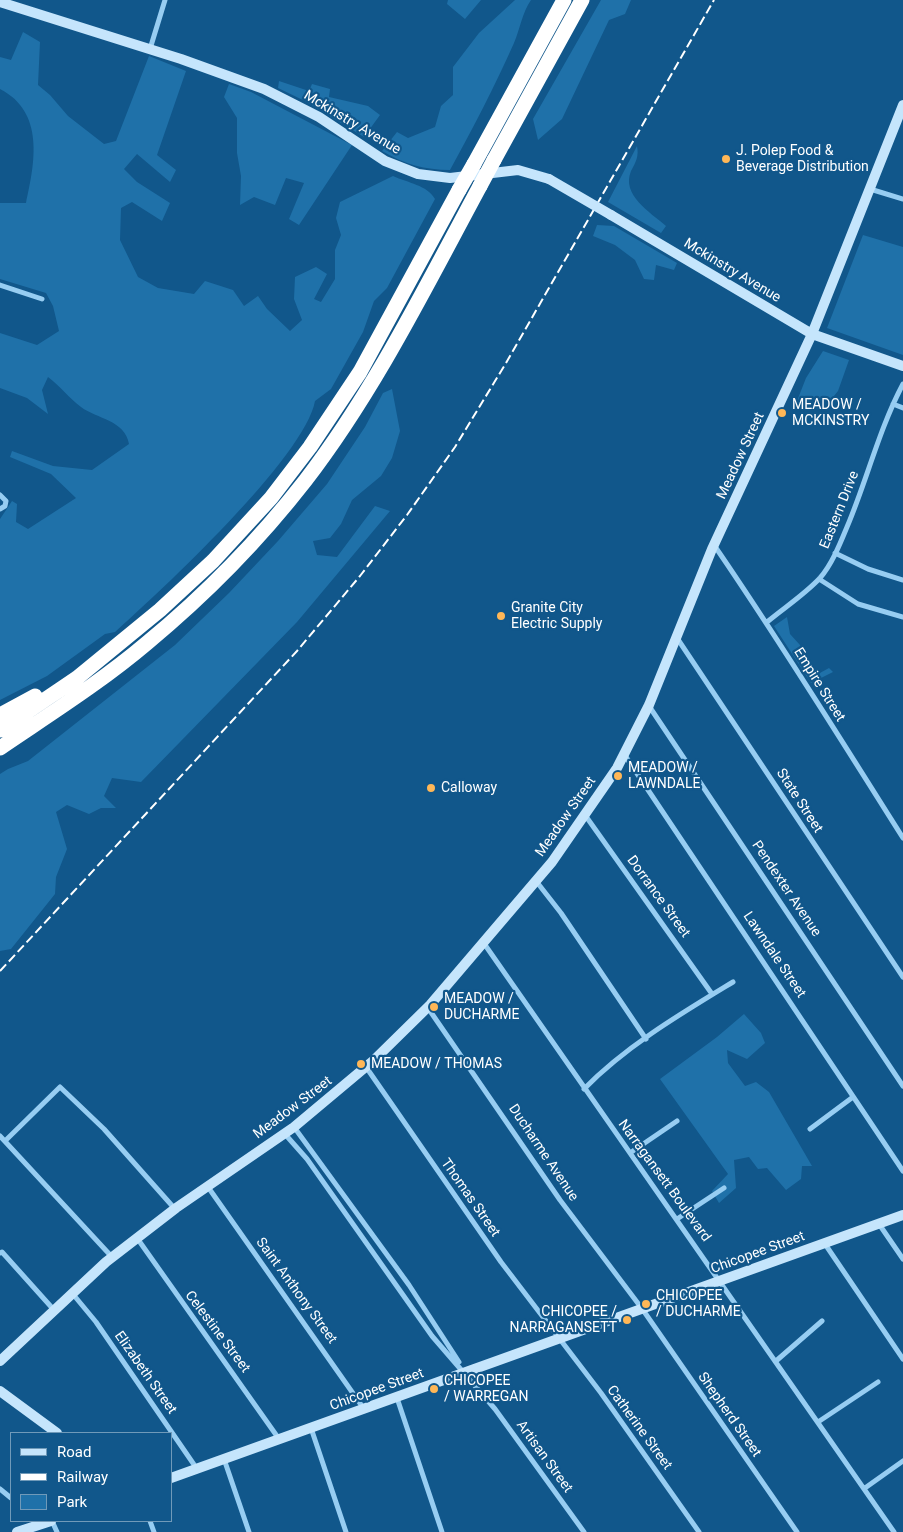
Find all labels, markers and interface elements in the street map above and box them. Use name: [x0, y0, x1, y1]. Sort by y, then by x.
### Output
street label: Mckinstry Avenue: [300, 87, 404, 159]
place label: J. Polep Food & Beverage Distribution: [736, 143, 869, 176]
marker: J. Polep Food & Beverage Distribution: [720, 153, 732, 165]
street label: Mckinstry Avenue: [680, 235, 784, 307]
place label: MEADOW / MCKINSTRY: [792, 397, 869, 430]
marker: MEADOW / MCKINSTRY: [776, 407, 788, 419]
street label: Meadow Street: [714, 410, 768, 502]
street label: Eastern Drive: [817, 469, 863, 551]
place label: Granite City Electric Supply: [511, 600, 602, 632]
marker: Granite City Electric Supply: [495, 610, 507, 622]
street label: Empire Street: [790, 645, 848, 725]
place label: MEADOW / LAWNDALE: [628, 760, 700, 792]
street label: State Street: [772, 766, 826, 836]
marker: MEADOW / LAWNDALE: [612, 770, 624, 782]
street label: Meadow Street: [532, 774, 600, 860]
place label: Calloway: [441, 780, 497, 796]
marker: Calloway: [425, 782, 437, 794]
street label: Pendexter Avenue: [748, 838, 824, 940]
street label: Dorrance Street: [623, 853, 693, 941]
street label: Lawndale Street: [739, 909, 809, 1001]
place label: MEADOW / DUCHARME: [444, 991, 519, 1024]
marker: MEADOW / DUCHARME: [428, 1001, 440, 1013]
place label: MEADOW / THOMAS: [371, 1056, 502, 1072]
marker: MEADOW / THOMAS: [355, 1058, 367, 1070]
street label: Meadow Street: [250, 1073, 336, 1143]
street label: Ducharme Avenue: [504, 1101, 582, 1205]
street label: Narragansett Boulevard: [614, 1117, 714, 1245]
street label: Thomas Street: [437, 1156, 503, 1240]
street label: Chicopee Street: [709, 1228, 807, 1278]
street label: Saint Anthony Street: [252, 1235, 340, 1347]
street label: Celestine Street: [181, 1288, 253, 1376]
place label: CHICOPEE / DUCHARME: [656, 1288, 741, 1320]
marker: CHICOPEE / DUCHARME: [640, 1298, 652, 1310]
place label: CHICOPEE / NARRAGANSETT: [510, 1304, 617, 1336]
marker: CHICOPEE / NARRAGANSETT: [621, 1314, 633, 1326]
street label: Elizabeth Street: [110, 1328, 180, 1418]
street label: Chicopee Street: [328, 1365, 426, 1415]
street label: Shepherd Street: [694, 1369, 764, 1461]
place label: CHICOPEE / WARREGAN: [444, 1373, 528, 1405]
marker: CHICOPEE / WARREGAN: [428, 1383, 440, 1395]
street label: Catherine Street: [603, 1383, 675, 1473]
street label: Artisan Street: [512, 1418, 576, 1496]
legend: [10, 1432, 172, 1522]
text: Road: [57, 1443, 91, 1461]
text: Railway: [57, 1468, 108, 1486]
text: Park: [57, 1493, 87, 1511]

